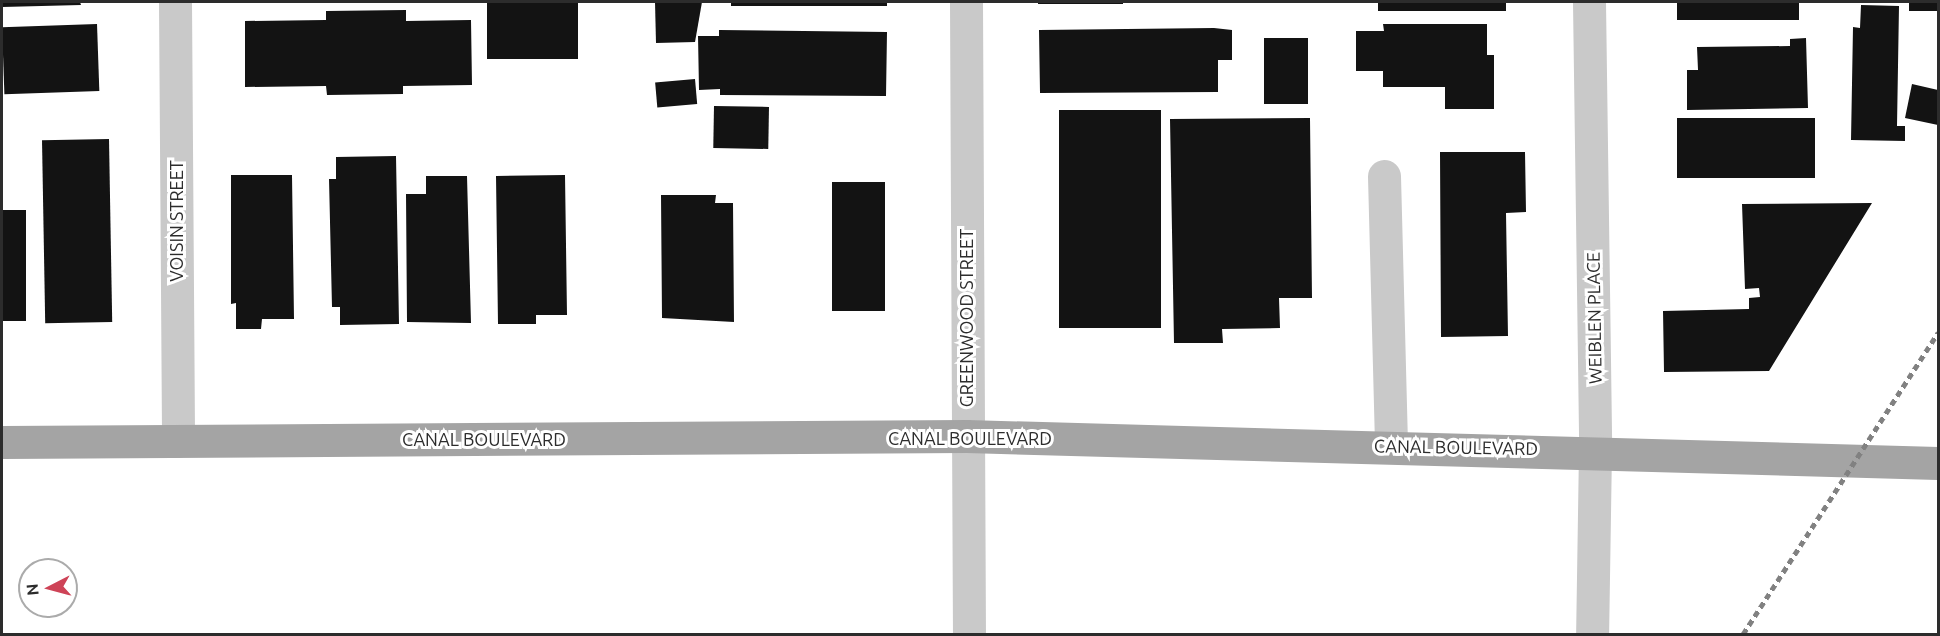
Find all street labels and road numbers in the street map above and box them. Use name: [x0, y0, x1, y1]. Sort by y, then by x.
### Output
street label: VOISIN STREET: [165, 160, 187, 282]
street label: GREENWOOD STREET: [955, 229, 977, 407]
street label: WEIBLEN PLACE: [1582, 252, 1606, 384]
street label: CANAL BOULEVARD: [888, 427, 1052, 449]
street label: CANAL BOULEVARD: [402, 428, 566, 450]
street label: CANAL BOULEVARD: [1374, 435, 1538, 459]

